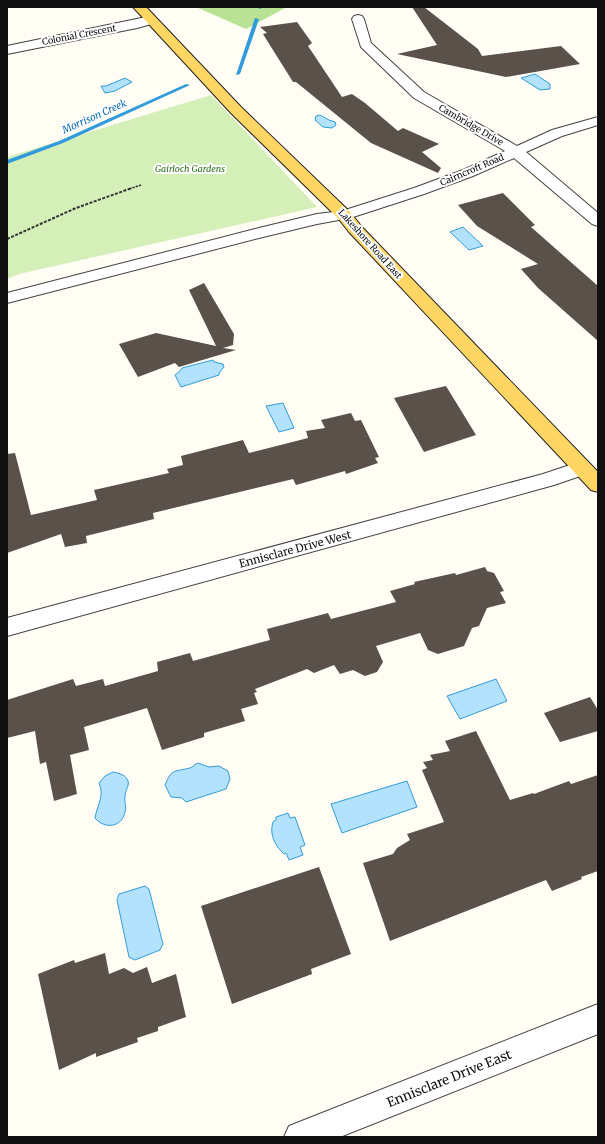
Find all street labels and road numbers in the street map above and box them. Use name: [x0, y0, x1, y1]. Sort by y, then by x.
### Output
street label: Colonial Crescent: [41, 22, 117, 47]
street label: Cambridge Drive: [437, 102, 506, 148]
street label: Cairncroft Road: [438, 151, 506, 188]
street label: Lakeshore Road East: [336, 207, 405, 281]
street label: Ennisclare Drive West: [237, 527, 353, 571]
street label: Ennisclare Drive East: [384, 1046, 514, 1111]

